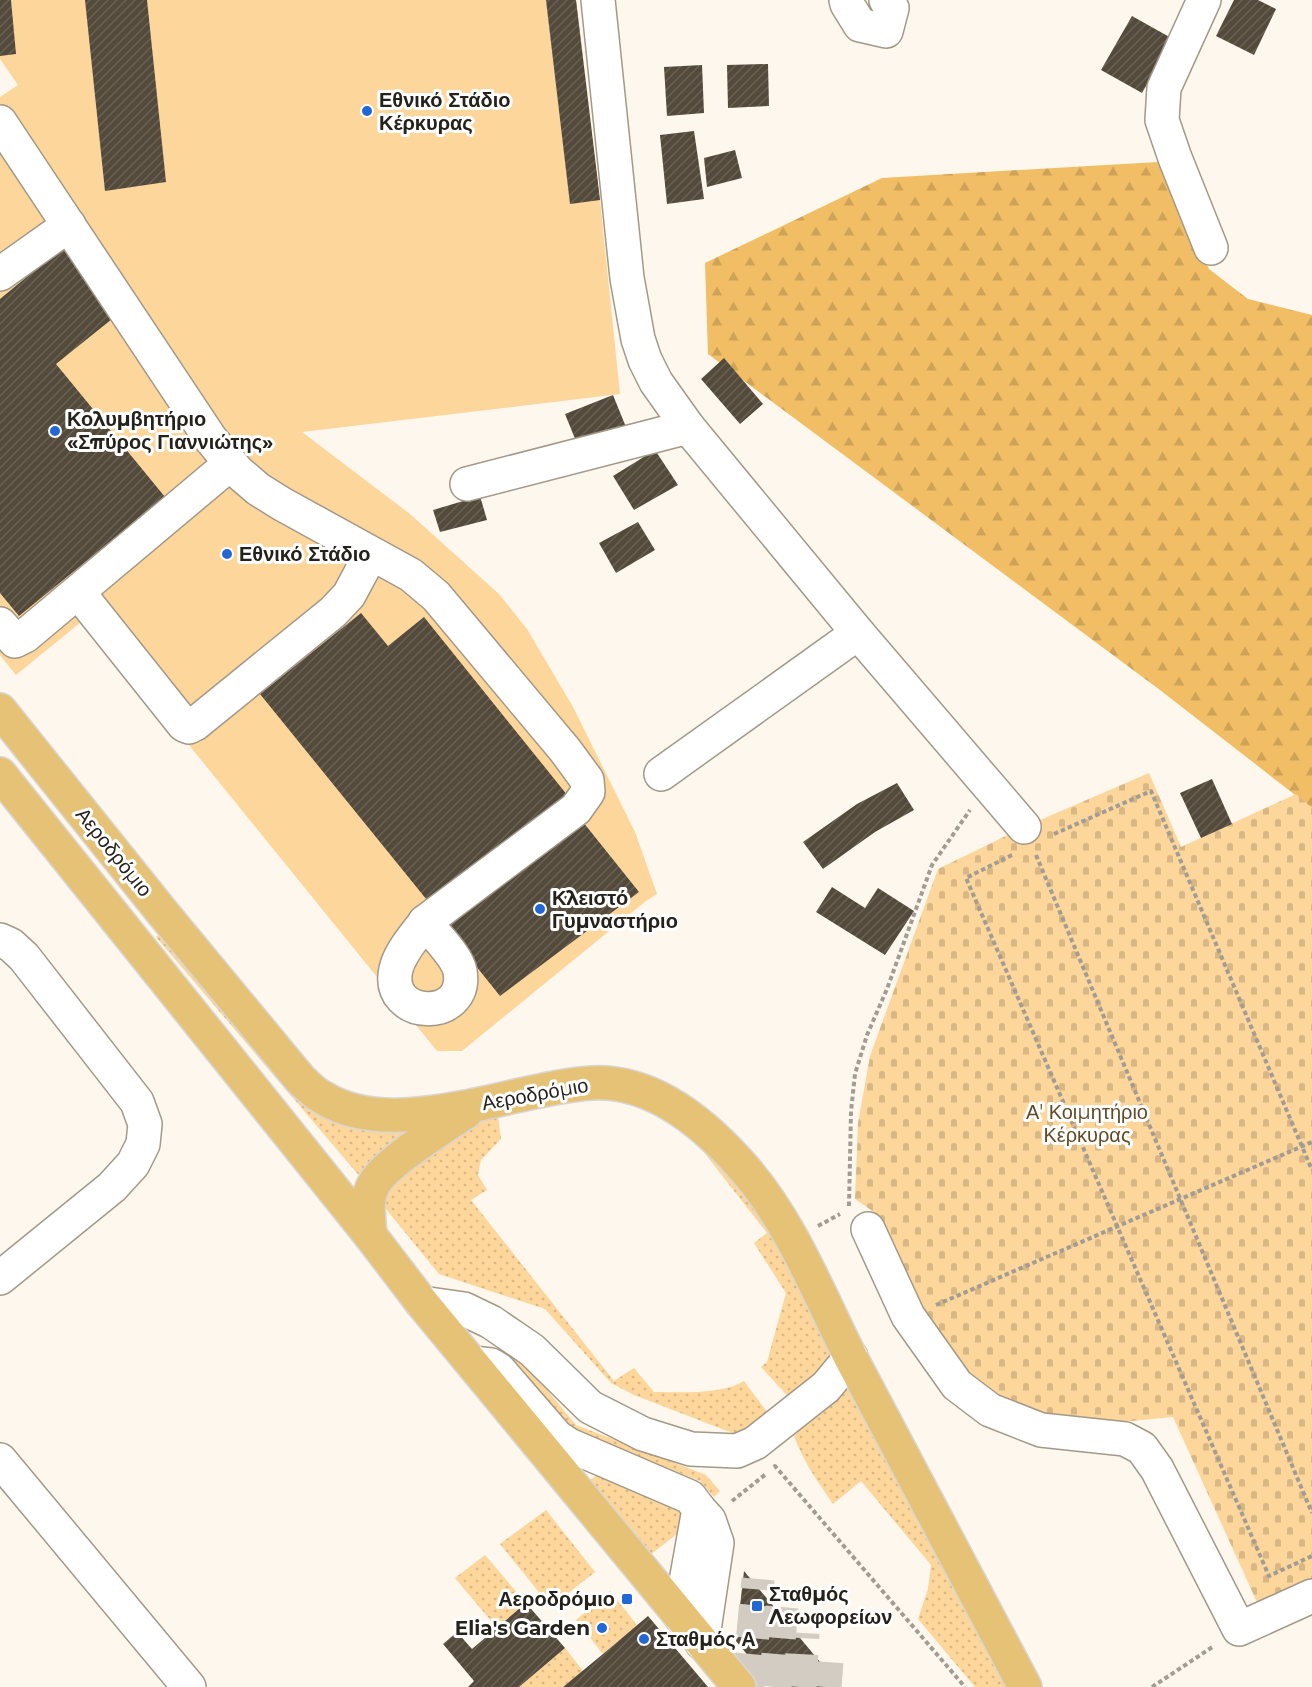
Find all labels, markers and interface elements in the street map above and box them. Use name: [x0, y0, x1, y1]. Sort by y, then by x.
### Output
place label: Εθνικό Στάδιο Κέρκυρας: [379, 88, 510, 135]
marker: Εθνικό Στάδιο Κέρκυρας: [360, 104, 374, 118]
place label: Κολυμβητήριο «Σπύρος Γιαννιώτης»: [67, 407, 274, 454]
marker: Κολυμβητήριο «Σπύρος Γιαννιώτης»: [48, 424, 62, 438]
place label: Εθνικό Στάδιο: [239, 542, 370, 566]
marker: Εθνικό Στάδιο: [220, 547, 234, 561]
street label: Αεροδρόμιο: [71, 803, 157, 901]
place label: Κλειστό Γυμναστήριο: [552, 886, 678, 933]
marker: Κλειστό Γυμναστήριο: [533, 902, 547, 916]
street label: Αεροδρόμιο: [480, 1073, 590, 1115]
park label: Α' Κοιμητήριο Κέρκυρας: [1026, 1100, 1148, 1147]
place label: Σταθμός Λεωφορείων: [768, 1582, 892, 1629]
place label: Αεροδρόμιο: [498, 1587, 615, 1611]
marker: Αεροδρόμιο: [620, 1592, 634, 1606]
marker: Σταθμός Λεωφορείων: [750, 1599, 764, 1613]
place label: Elia's Garden: [455, 1616, 590, 1640]
marker: Elia's Garden: [595, 1621, 609, 1635]
place label: Σταθμός Α: [656, 1627, 756, 1651]
marker: Σταθμός Α: [637, 1632, 651, 1646]

